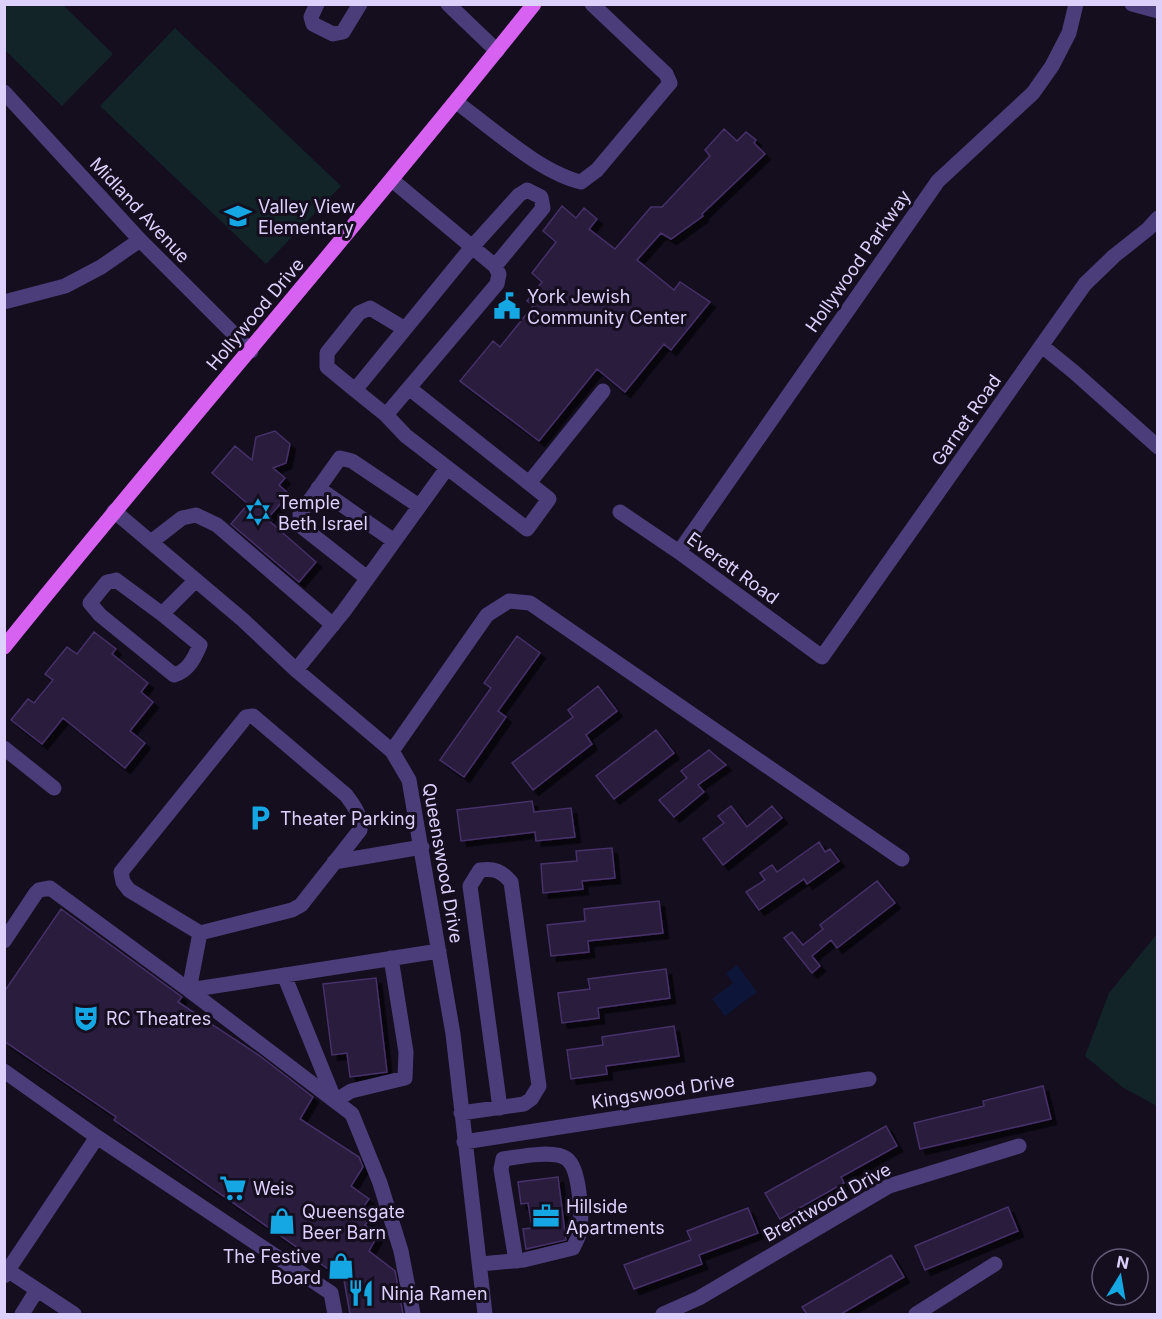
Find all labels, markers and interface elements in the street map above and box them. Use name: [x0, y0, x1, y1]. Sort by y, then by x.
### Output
street label: Midland Avenue: [86, 153, 194, 267]
street label: Hollywood Parkway: [801, 186, 915, 336]
place label: Valley View Elementary: [258, 196, 356, 238]
school or university icon: Valley View Elementary: [223, 201, 253, 231]
street label: Hollywood Drive: [202, 254, 308, 374]
place label: York Jewish Community Center: [527, 286, 687, 328]
public building icon: York Jewish Community Center: [492, 291, 522, 321]
street label: Garnet Road: [927, 371, 1005, 469]
place label: Temple Beth Israel: [278, 492, 368, 534]
synagogue icon: Temple Beth Israel: [243, 497, 273, 527]
street label: Everett Road: [683, 528, 783, 608]
street label: Queenswood Drive: [419, 781, 467, 945]
parking icon: Theater Parking: [245, 803, 275, 833]
place label: Theater Parking: [280, 808, 416, 829]
theatre icon: RC Theatres: [71, 1003, 101, 1033]
place label: RC Theatres: [106, 1008, 211, 1029]
street label: Kingswood Drive: [590, 1069, 736, 1113]
street label: Brentwood Drive: [760, 1158, 894, 1246]
supermarket icon: Weis: [218, 1173, 248, 1203]
place label: Weis: [253, 1178, 294, 1199]
place label: Hillside Apartments: [566, 1196, 665, 1238]
place label: Queensgate Beer Barn: [302, 1201, 405, 1243]
office icon: Hillside Apartments: [531, 1201, 561, 1231]
shop icon: Queensgate Beer Barn: [267, 1206, 297, 1236]
place label: The Festive Board: [223, 1246, 321, 1288]
north arrow: [1090, 1247, 1150, 1307]
shop icon: The Festive Board: [326, 1251, 356, 1281]
text: N: [1115, 1251, 1131, 1273]
restaurant icon: Ninja Ramen: [346, 1278, 376, 1308]
place label: Ninja Ramen: [381, 1283, 488, 1304]

